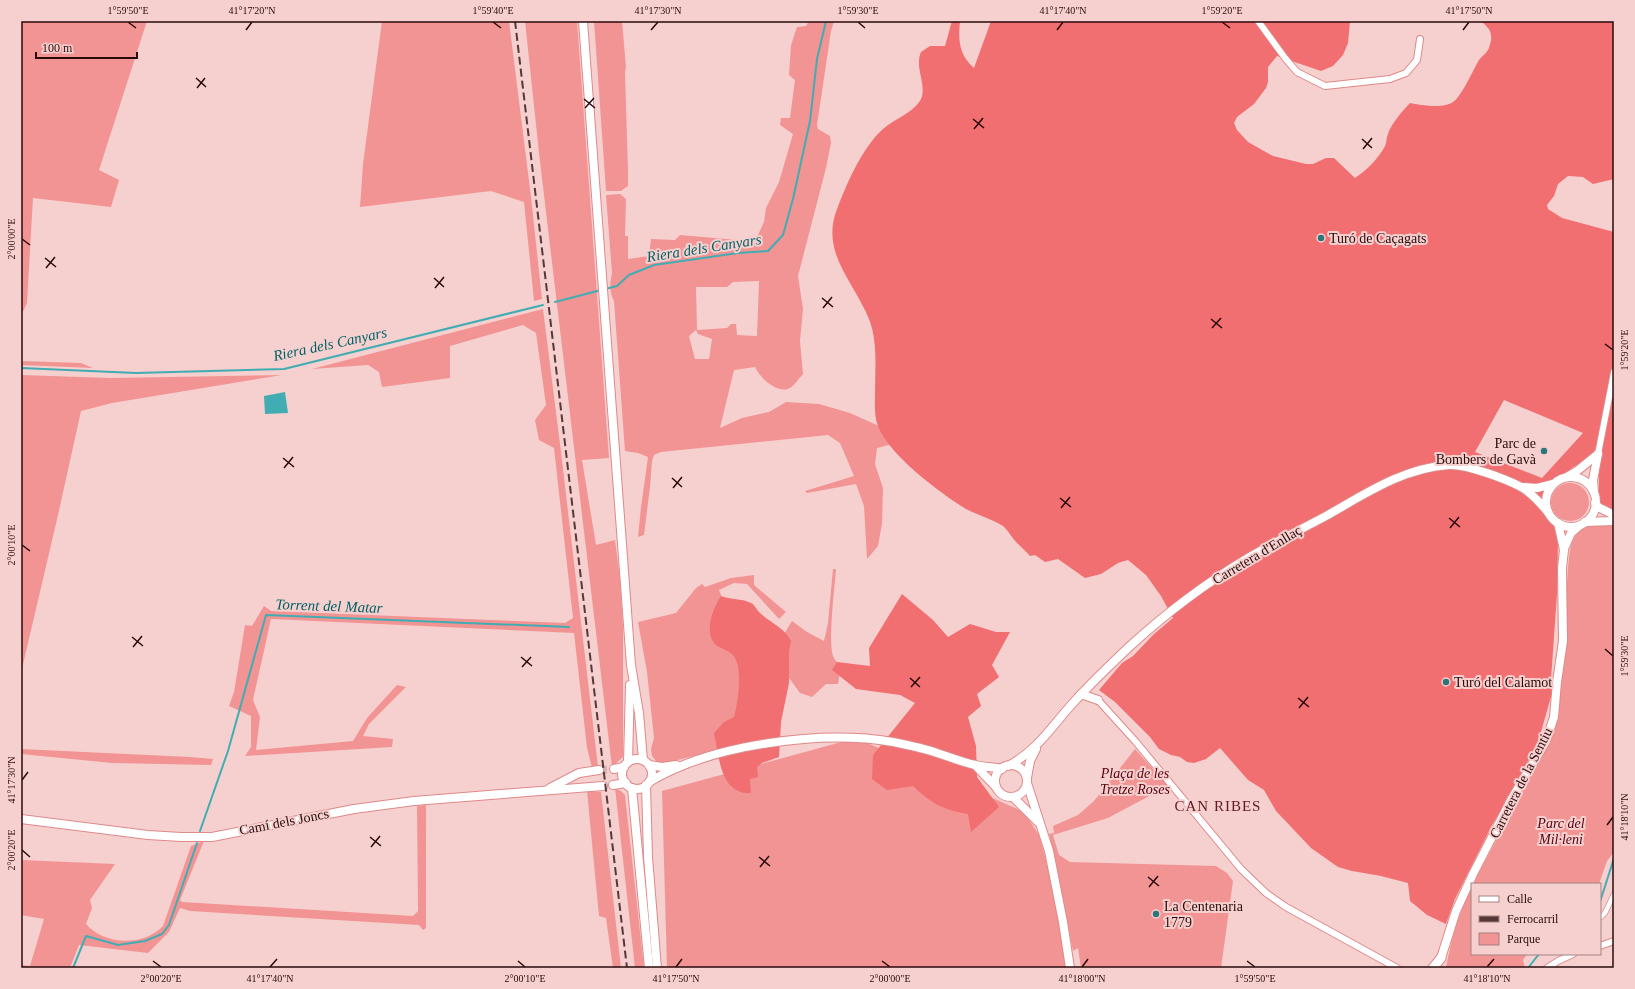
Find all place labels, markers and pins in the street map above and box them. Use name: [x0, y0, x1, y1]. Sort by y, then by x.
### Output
place label: Turó de Caçagats: [1329, 231, 1426, 246]
marker: Turó de Caçagats: [1316, 233, 1326, 243]
place label: Parc de Bombers de Gavà: [1436, 436, 1537, 467]
marker: Parc de Bombers de Gavà: [1539, 446, 1549, 456]
place label: Turó del Calamot: [1454, 675, 1552, 690]
marker: Turó del Calamot: [1441, 677, 1451, 687]
place label: La Centenaria 1779: [1164, 899, 1244, 930]
marker: La Centenaria 1779: [1151, 909, 1161, 919]

